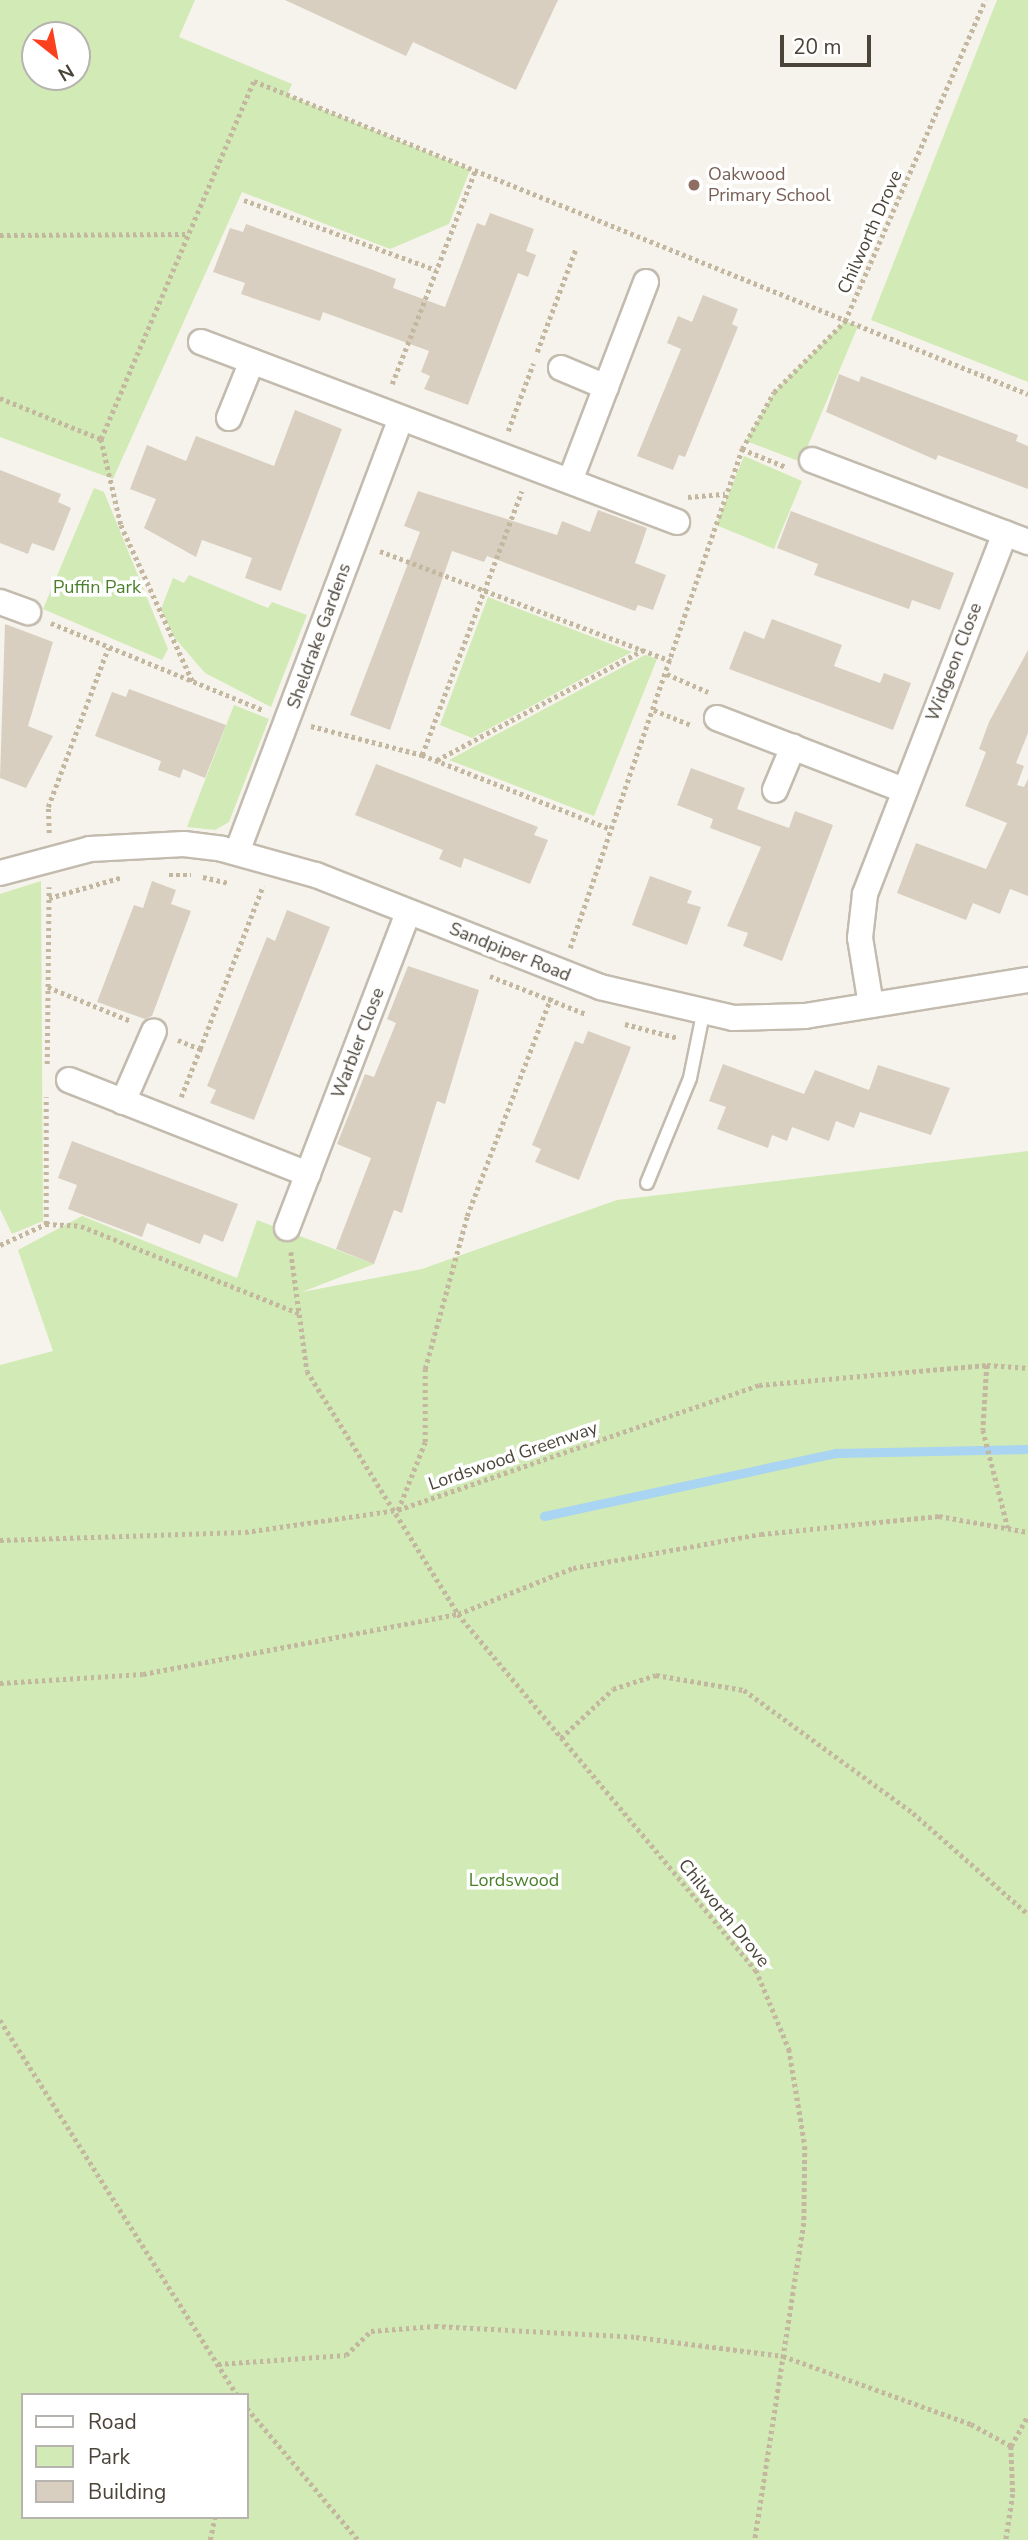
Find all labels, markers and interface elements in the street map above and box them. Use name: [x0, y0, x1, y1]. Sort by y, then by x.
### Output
north arrow: [21, 21, 91, 91]
scale bar: [783, 21, 874, 65]
text: 20 m: [793, 33, 842, 61]
text: N: [53, 57, 79, 87]
place label: Oakwood Primary School: [708, 164, 831, 206]
street label: Chilworth Drove: [833, 167, 907, 297]
marker: Oakwood Primary School: [686, 177, 702, 193]
street label: Sheldrake Gardens: [283, 560, 355, 712]
park label: Puffin Park: [53, 576, 141, 598]
street label: Widgeon Close: [922, 600, 986, 724]
street label: Sandpiper Road: [446, 918, 574, 986]
street label: Warbler Close: [327, 985, 389, 1101]
street label: Lordswood Greenway: [426, 1417, 600, 1495]
street label: Chilworth Drove: [674, 1855, 774, 1971]
park label: Lordswood: [469, 1869, 559, 1891]
legend: [21, 2393, 248, 2519]
text: Road: [88, 2408, 137, 2436]
text: Park: [88, 2443, 130, 2471]
text: Building: [88, 2478, 166, 2506]

